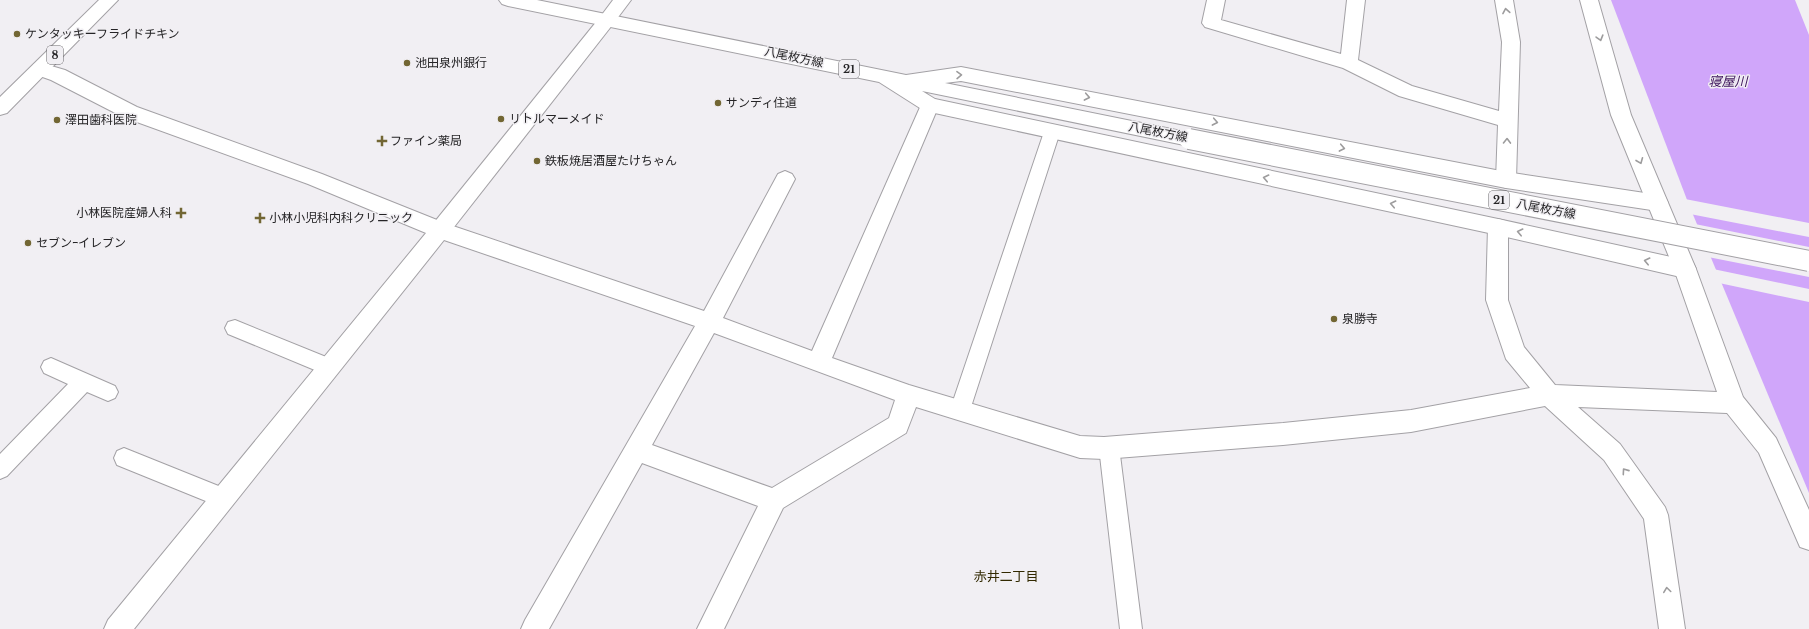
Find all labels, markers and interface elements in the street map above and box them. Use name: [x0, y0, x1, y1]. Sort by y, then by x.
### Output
one-way arrow: [1502, 8, 1510, 14]
place label: ケンタッキーフライドチキン: [25, 26, 180, 41]
marker: ケンタッキーフライドチキン: [12, 29, 22, 39]
one-way arrow: [1595, 34, 1604, 41]
street label: 八尾枚方線: [763, 43, 825, 70]
road number: 8: [47, 46, 63, 64]
place label: 池田泉州銀行: [415, 55, 487, 70]
marker: 池田泉州銀行: [402, 58, 412, 68]
road number: 21: [839, 60, 859, 78]
one-way arrow: [956, 71, 962, 79]
water label: 寝屋川: [1708, 73, 1749, 90]
one-way arrow: [1084, 93, 1090, 101]
place label: サンディ住道: [726, 95, 797, 110]
marker: サンディ住道: [713, 98, 723, 108]
place label: リトルマーメイド: [509, 111, 605, 126]
place label: 澤田歯科医院: [65, 112, 137, 127]
marker: リトルマーメイド: [496, 114, 506, 124]
marker: 澤田歯科医院: [52, 115, 62, 125]
street label: 八尾枚方線: [1127, 118, 1189, 145]
one-way arrow: [1212, 118, 1218, 126]
place label: ファイン薬局: [390, 133, 462, 148]
marker: ファイン薬局: [377, 136, 387, 146]
one-way arrow: [1503, 138, 1511, 144]
one-way arrow: [1339, 143, 1345, 151]
place label: 鉄板焼居酒屋たけちゃん: [545, 153, 677, 168]
marker: 鉄板焼居酒屋たけちゃん: [532, 156, 542, 166]
one-way arrow: [1636, 157, 1644, 164]
one-way arrow: [1263, 174, 1269, 182]
road number: 21: [1489, 191, 1509, 209]
street label: 八尾枚方線: [1515, 195, 1577, 222]
one-way arrow: [1390, 201, 1396, 209]
place label: 小林医院産婦人科: [76, 205, 172, 220]
marker: 小林医院産婦人科: [175, 207, 187, 219]
place label: 小林小児科内科クリニック: [269, 210, 413, 225]
marker: 小林小児科内科クリニック: [254, 212, 266, 224]
one-way arrow: [1517, 228, 1523, 236]
place label: セブンｰイレブン: [36, 235, 126, 250]
marker: セブンｰイレブン: [23, 238, 33, 248]
one-way arrow: [1644, 257, 1650, 265]
place label: 泉勝寺: [1342, 311, 1378, 326]
marker: 泉勝寺: [1329, 314, 1339, 324]
one-way arrow: [1622, 468, 1630, 475]
district label: 赤井二丁目: [973, 568, 1039, 585]
one-way arrow: [1663, 587, 1672, 593]

